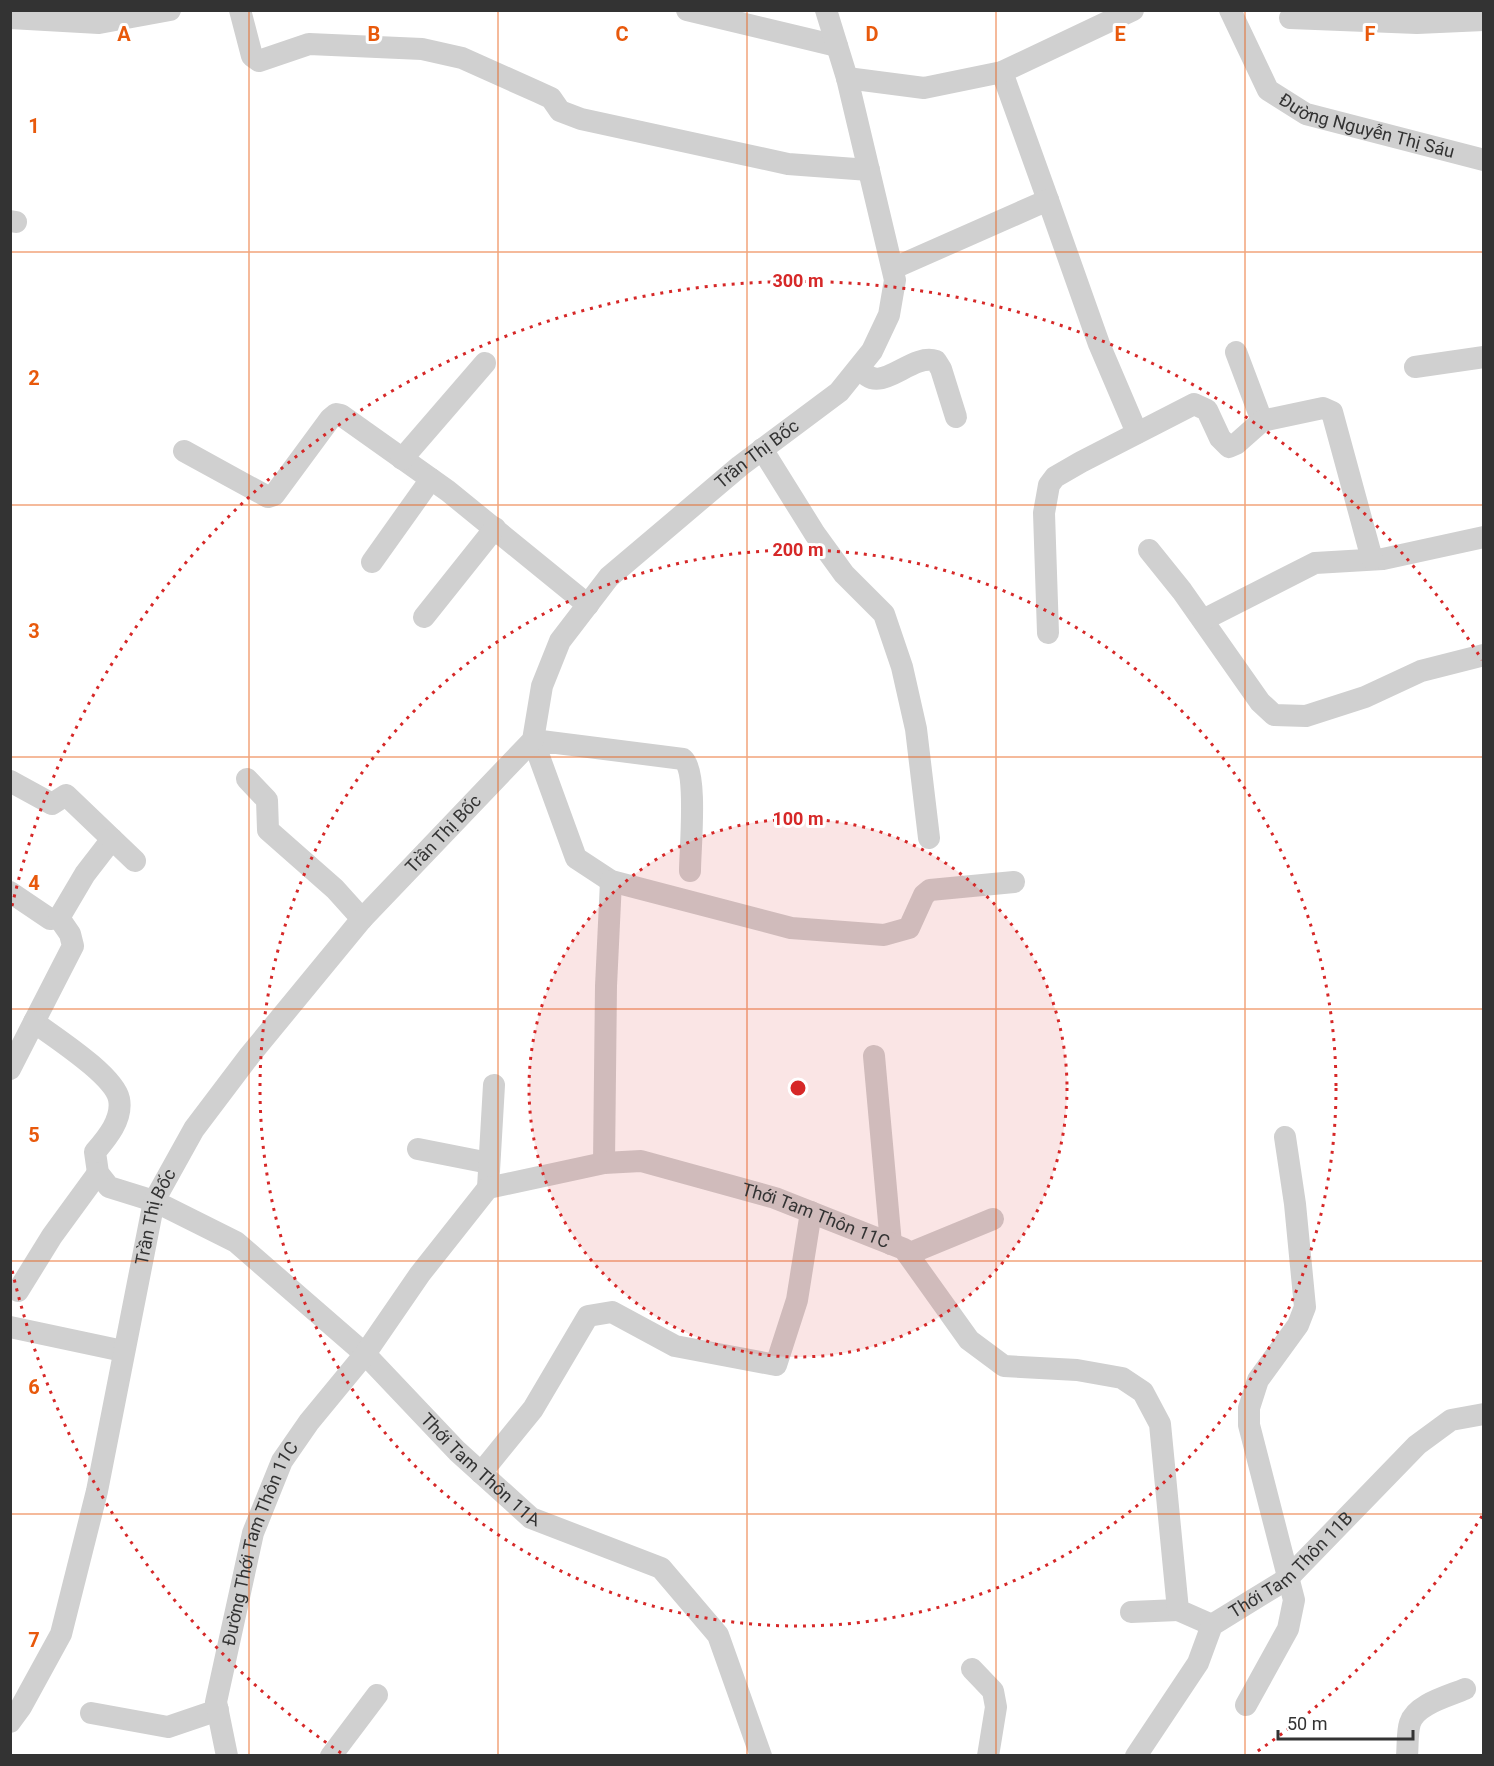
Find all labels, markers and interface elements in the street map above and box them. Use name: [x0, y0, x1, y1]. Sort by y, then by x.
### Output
text: A: [117, 22, 131, 46]
text: B: [368, 22, 380, 46]
text: C: [615, 22, 629, 46]
text: D: [866, 22, 879, 46]
text: E: [1114, 22, 1126, 46]
text: F: [1365, 22, 1376, 46]
street label: Đường Nguyễn Thị Sáu: [1275, 89, 1457, 162]
text: 1: [28, 114, 40, 138]
text: 300 m: [772, 270, 824, 291]
text: 2: [28, 366, 40, 390]
street label: Trần Thị Bốc: [710, 415, 803, 493]
text: 200 m: [772, 539, 824, 560]
text: 3: [28, 619, 40, 643]
street label: Trần Thị Bốc: [401, 790, 485, 877]
text: 100 m: [772, 808, 824, 829]
text: 4: [28, 871, 40, 895]
centre of rings: [788, 1078, 808, 1098]
text: 5: [28, 1123, 40, 1147]
street label: Trần Thị Bốc: [131, 1165, 180, 1267]
street label: Thới Tam Thôn 11C: [740, 1178, 893, 1252]
text: 6: [28, 1375, 40, 1399]
street label: Thới Tam Thôn 11A: [417, 1409, 543, 1530]
street label: Đường Thới Tam Thôn 11C: [218, 1437, 302, 1648]
street label: Thới Tam Thôn 11B: [1225, 1507, 1357, 1622]
text: 7: [28, 1628, 40, 1652]
scale bar: [1278, 1703, 1413, 1741]
text: 50 m: [1287, 1713, 1327, 1734]

